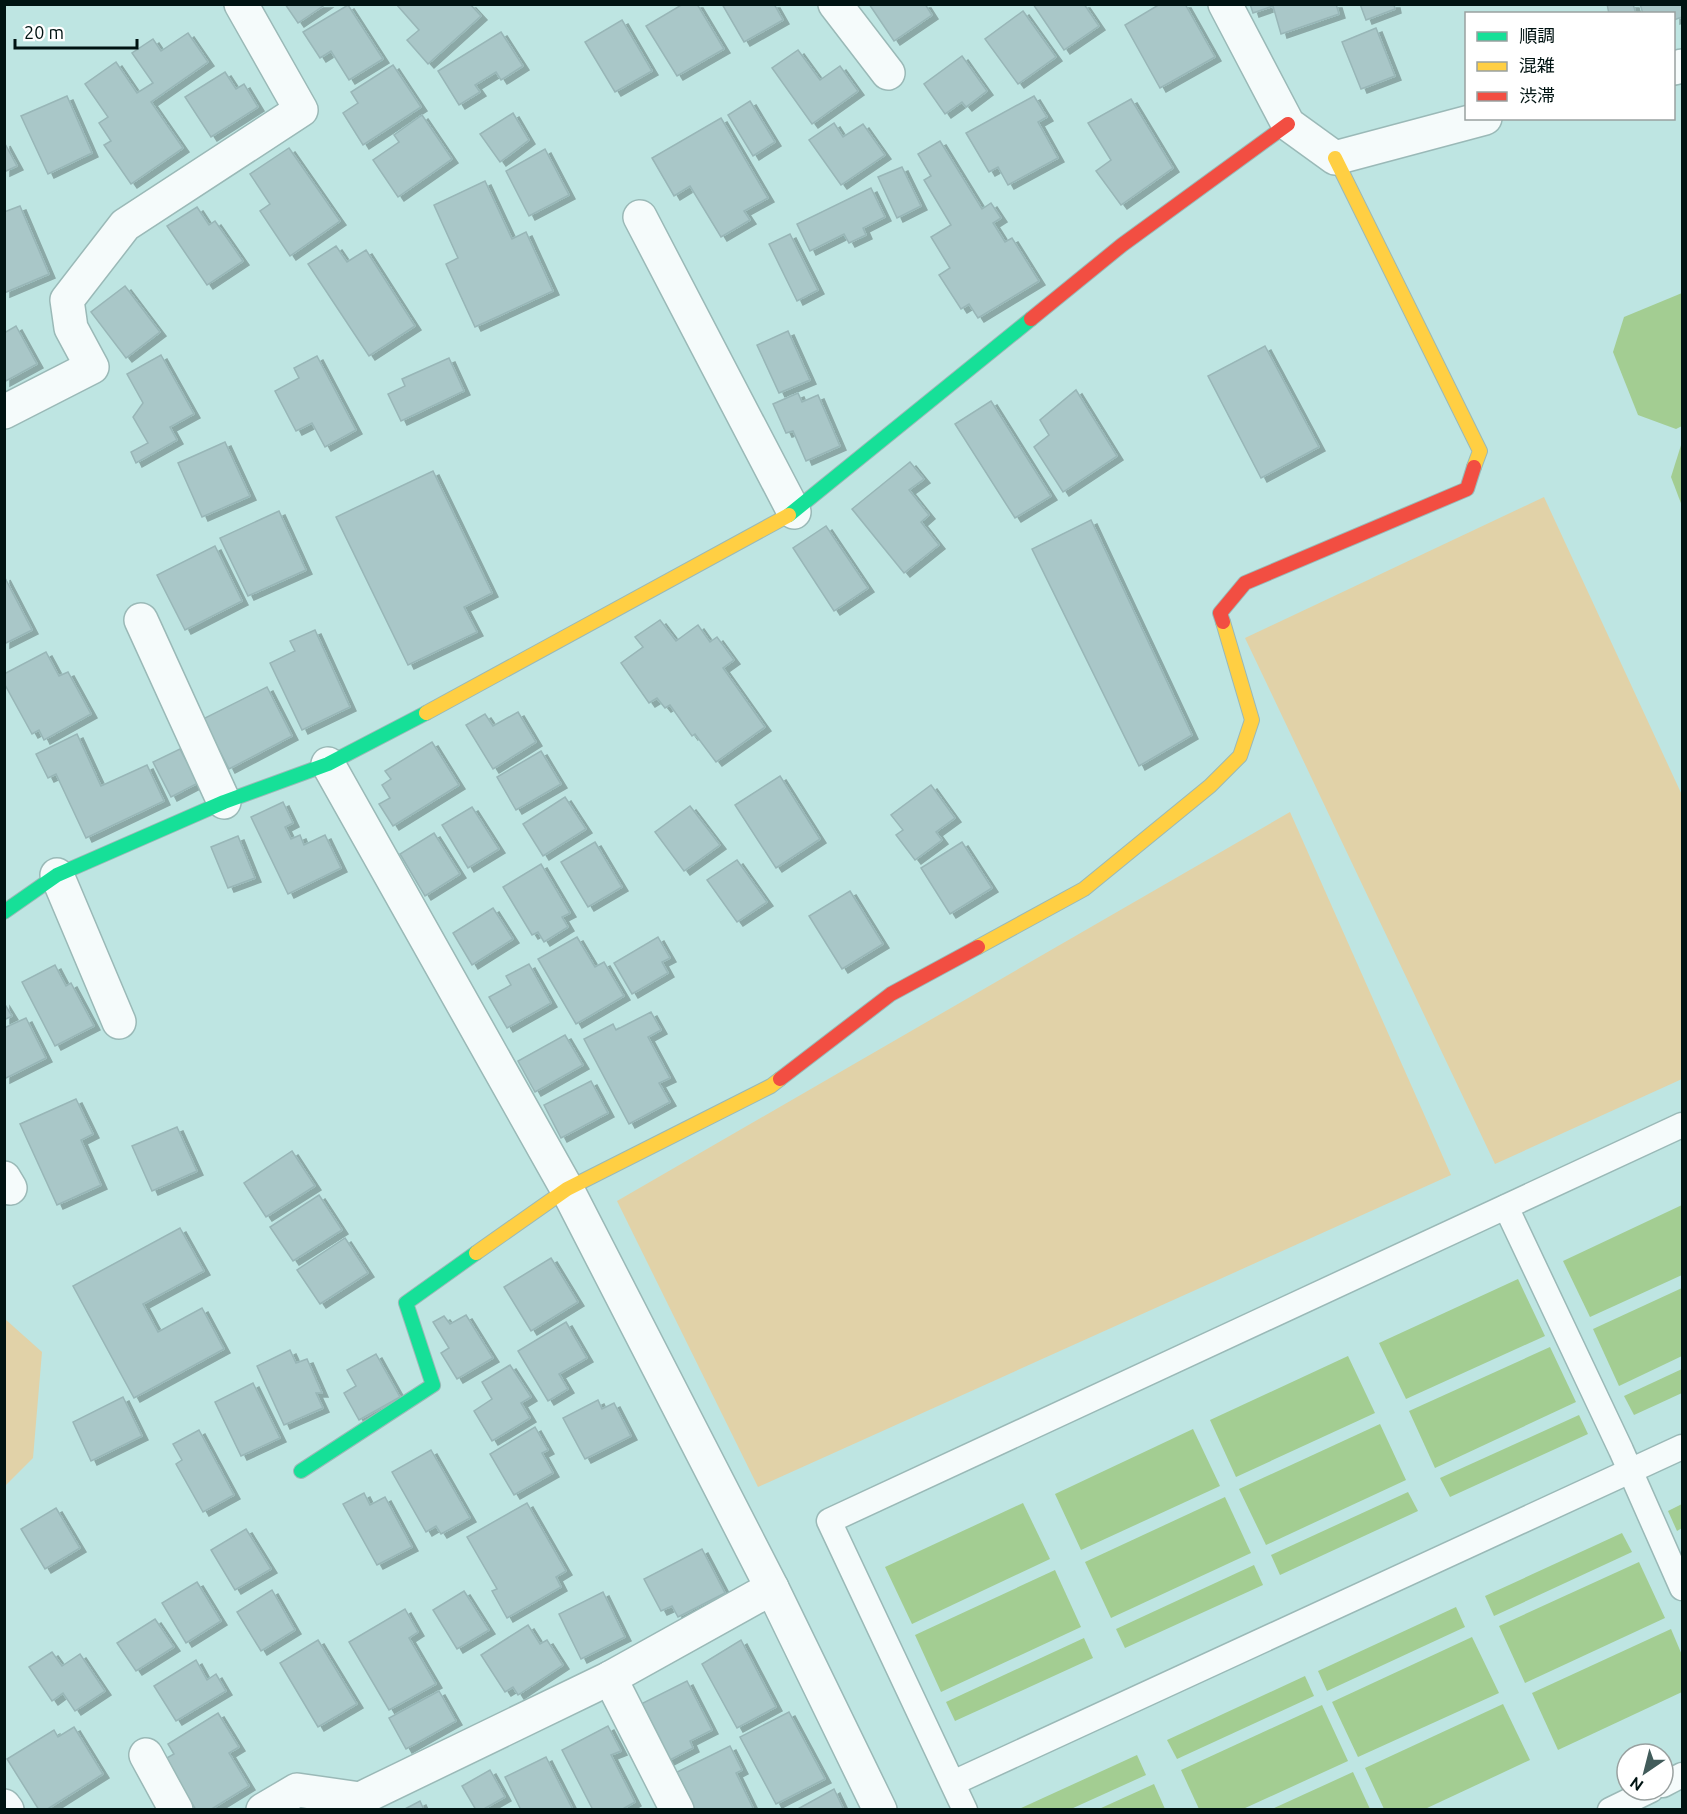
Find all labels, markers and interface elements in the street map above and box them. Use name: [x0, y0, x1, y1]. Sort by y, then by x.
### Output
scale bar: [15, 12, 136, 50]
legend: [1465, 12, 1675, 120]
text: 20 m: [24, 22, 64, 42]
text: 順調: [1519, 25, 1555, 45]
text: 混雑: [1519, 55, 1555, 75]
text: 渋滞: [1519, 85, 1555, 105]
north arrow: [1615, 1742, 1675, 1802]
text: N: [1626, 1773, 1646, 1795]

